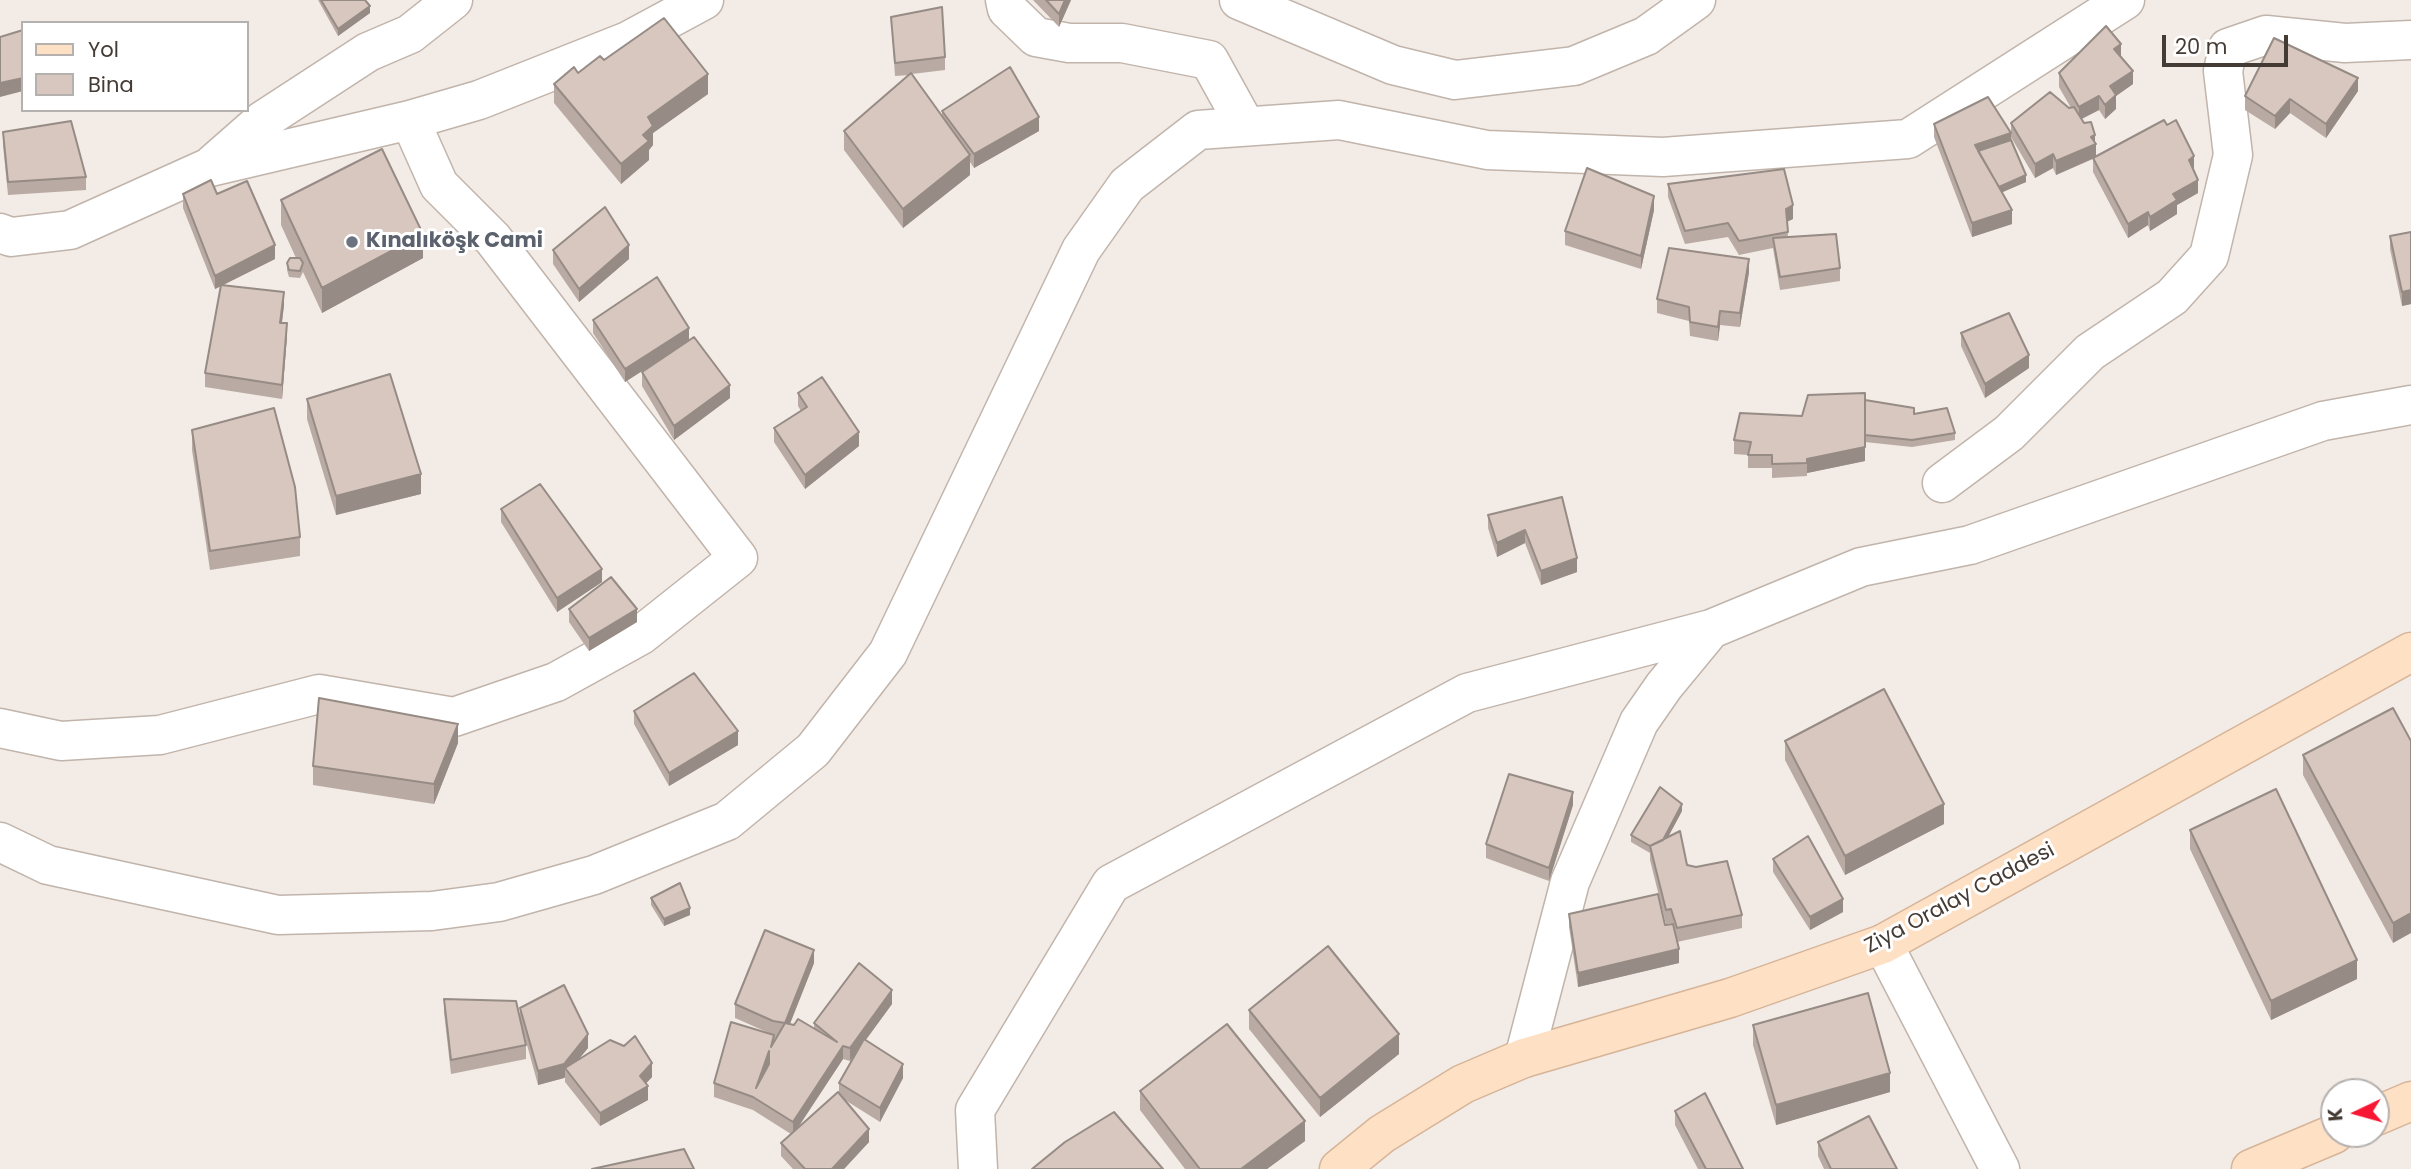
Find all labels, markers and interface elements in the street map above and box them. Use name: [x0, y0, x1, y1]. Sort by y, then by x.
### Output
legend: [21, 21, 248, 112]
scale bar: [2166, 21, 2292, 65]
text: 20 m: [2175, 32, 2228, 61]
text: Yol: [88, 35, 119, 64]
text: Bina: [88, 70, 134, 99]
place label: Kınalıköşk Cami: [366, 229, 543, 255]
marker: Kınalıköşk Cami: [344, 234, 360, 250]
street label: Ziya Oralay Caddesi: [1861, 838, 2059, 960]
north arrow: [2320, 1078, 2390, 1148]
text: K: [2322, 1107, 2350, 1122]

